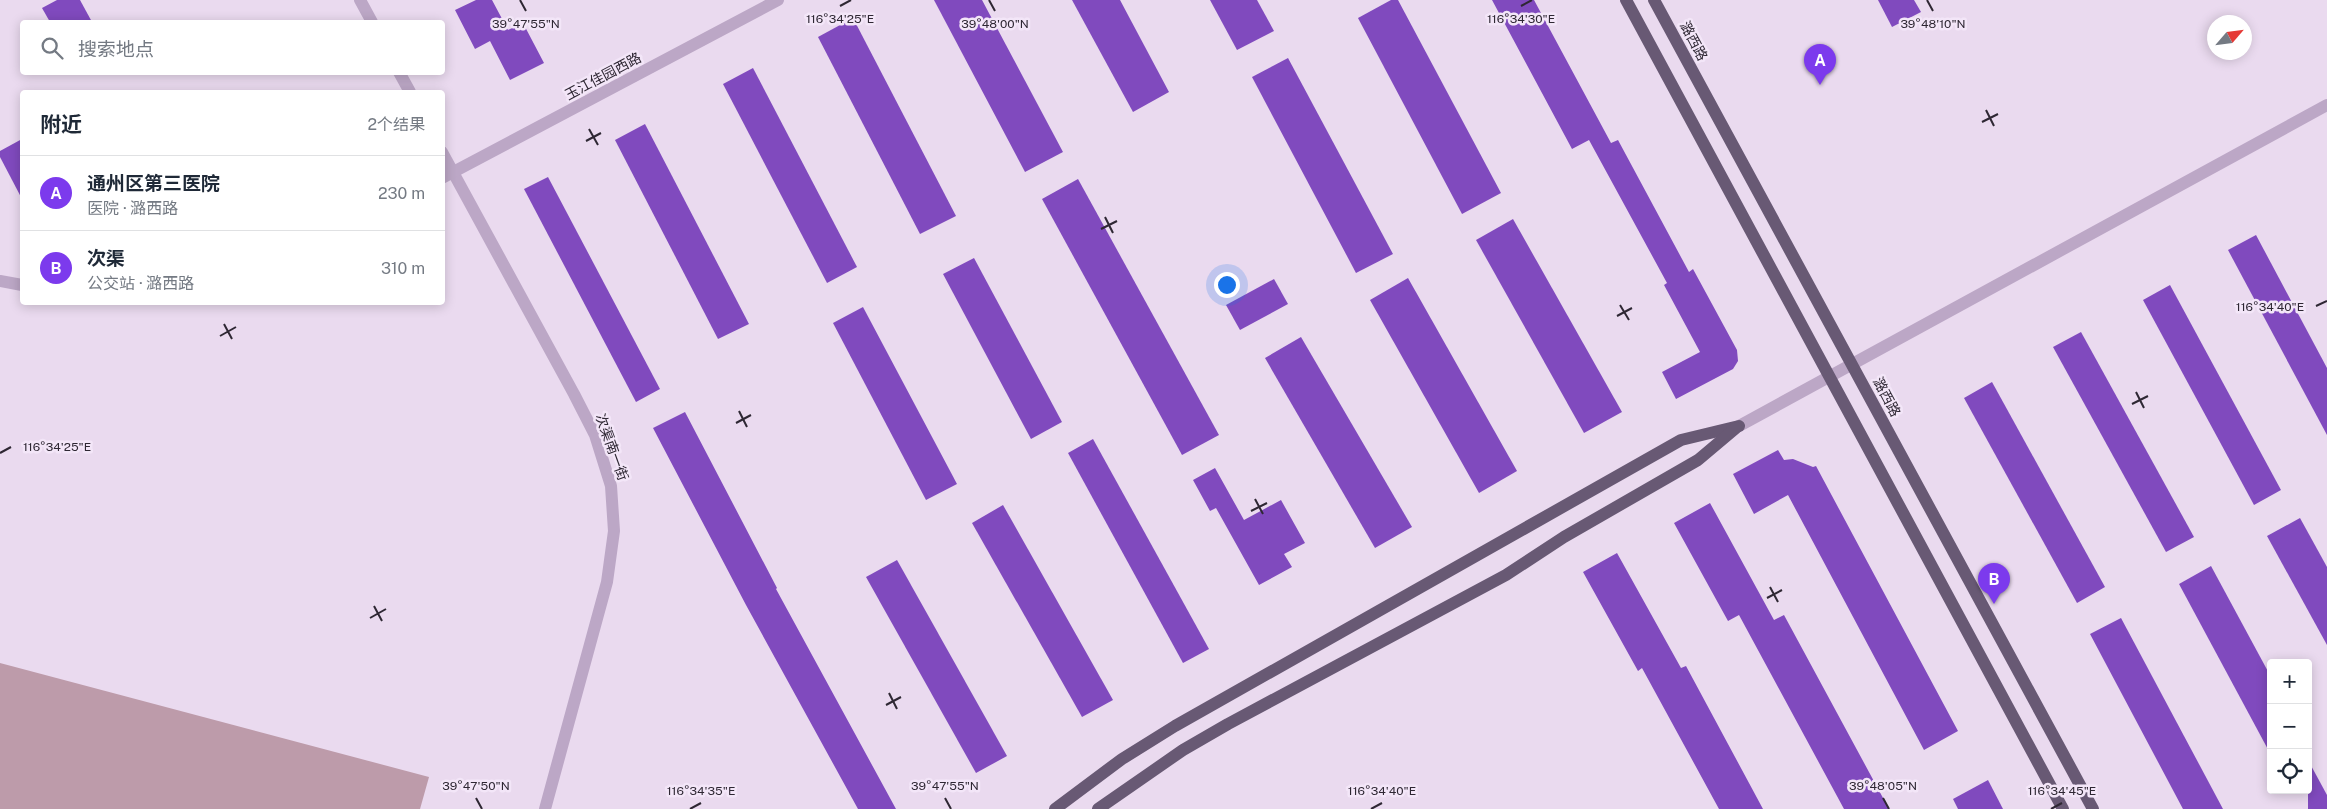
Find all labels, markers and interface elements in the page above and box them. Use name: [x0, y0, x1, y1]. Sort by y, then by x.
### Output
text: 116°34'25"E: [806, 12, 874, 26]
text: 116°34'30"E: [1487, 12, 1555, 26]
north arrow: [2207, 15, 2252, 60]
text: 39°47'55"N: [492, 17, 560, 31]
text: 39°48'00"N: [961, 17, 1029, 31]
text: 39°48'10"N: [1900, 17, 1966, 31]
street label: 潞西路: [1677, 19, 1711, 63]
search box: [20, 20, 445, 75]
icon: search: [38, 34, 66, 62]
text: 搜索地点: [78, 38, 154, 60]
pin: A: [1804, 44, 1836, 85]
street label: 玉江佳园西路: [562, 49, 644, 103]
text: 附近: [40, 112, 82, 137]
text: 2个结果: [367, 115, 425, 134]
text: 通州区第三医院: [87, 172, 220, 194]
text: A: [50, 184, 62, 203]
text: 230 m: [378, 184, 425, 203]
text: 医院 · 潞西路: [87, 199, 178, 218]
text: 次渠: [87, 247, 125, 269]
text: B: [51, 259, 61, 278]
text: 310 m: [381, 259, 425, 278]
your location: [1214, 272, 1240, 298]
text: 公交站 · 潞西路: [87, 274, 194, 293]
text: 116°34'40"E: [2236, 300, 2304, 314]
street label: 潞西路: [1870, 375, 1904, 419]
street label: 次渠南一街: [593, 411, 631, 483]
text: 116°34'25"E: [23, 440, 91, 454]
pin: B: [1978, 563, 2010, 604]
map controls: [2267, 659, 2312, 794]
button: +: [2267, 659, 2312, 704]
button: −: [2267, 704, 2312, 749]
button: locate: [2267, 749, 2312, 794]
text: 39°47'50"N: [442, 779, 510, 793]
text: 39°47'55"N: [911, 779, 979, 793]
text: 39°48'05"N: [1849, 779, 1917, 793]
text: 116°34'35"E: [667, 784, 735, 798]
text: 116°34'40"E: [1348, 784, 1416, 798]
text: 116°34'45"E: [2028, 784, 2096, 798]

